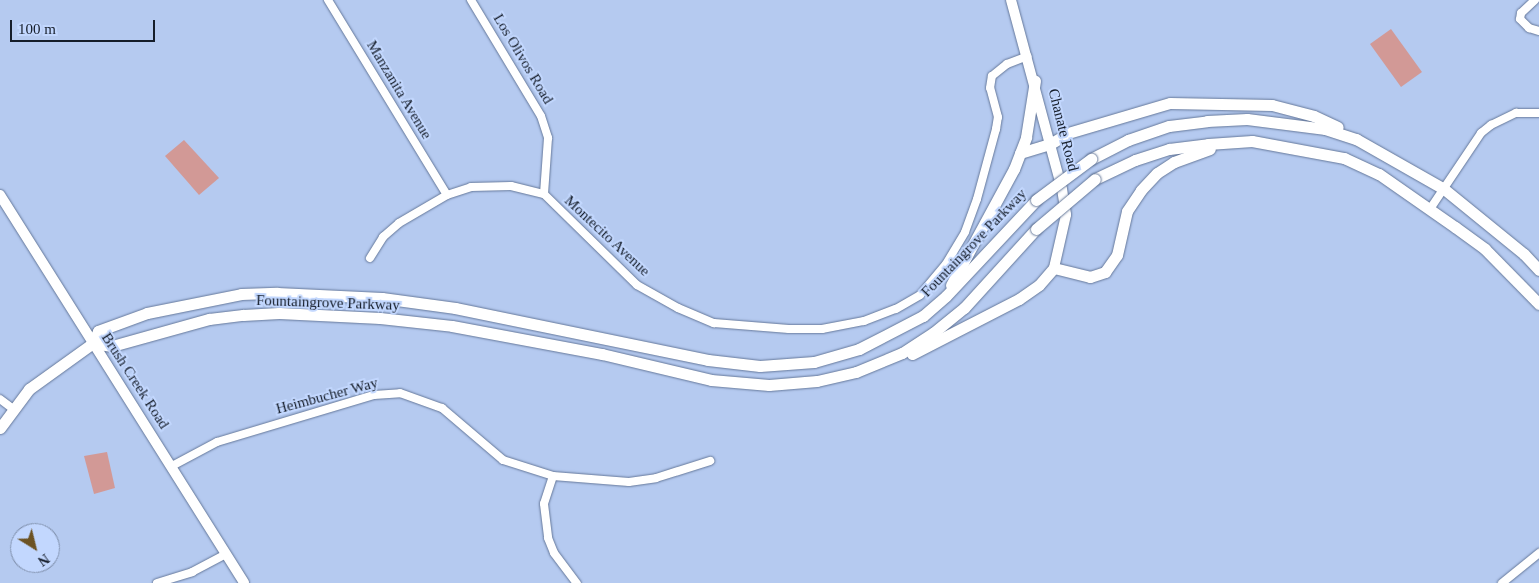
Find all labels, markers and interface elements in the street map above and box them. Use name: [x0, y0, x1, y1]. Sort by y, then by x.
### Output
scale bar: [12, 10, 158, 42]
street label: Los Olivos Road: [489, 11, 557, 107]
text: 100 m: [18, 21, 56, 37]
street label: Manzanita Avenue: [362, 37, 436, 143]
street label: Chanate Road: [1044, 87, 1082, 173]
street label: Fountaingrove Parkway: [918, 185, 1030, 301]
street label: Montecito Avenue: [560, 192, 654, 280]
street label: Fountaingrove Parkway: [256, 291, 400, 315]
street label: Brush Creek Road: [97, 330, 173, 432]
street label: Heimbucher Way: [274, 374, 380, 418]
north arrow: [10, 523, 60, 573]
text: N: [35, 551, 52, 569]

